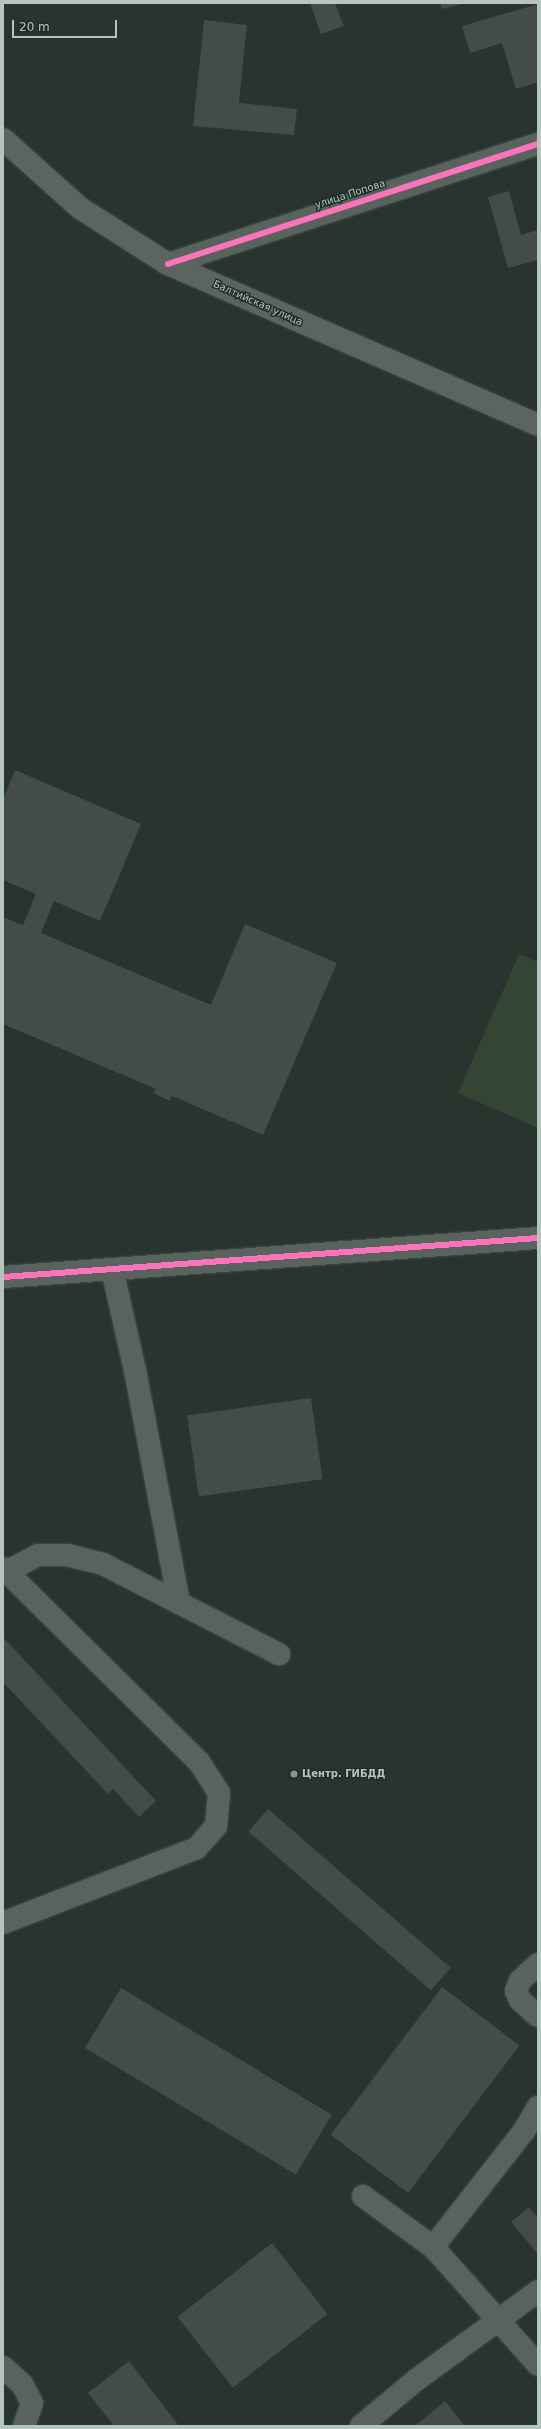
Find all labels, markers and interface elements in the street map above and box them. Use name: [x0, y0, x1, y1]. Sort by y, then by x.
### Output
scale bar: [14, 12, 119, 38]
text: 20 m: [19, 20, 50, 34]
street label: улица Попова: [313, 177, 387, 211]
street label: Балтийская улица: [211, 278, 305, 328]
place label: Центр. ГИБДД: [302, 1768, 385, 1780]
marker: Центр. ГИБДД: [289, 1769, 299, 1779]

